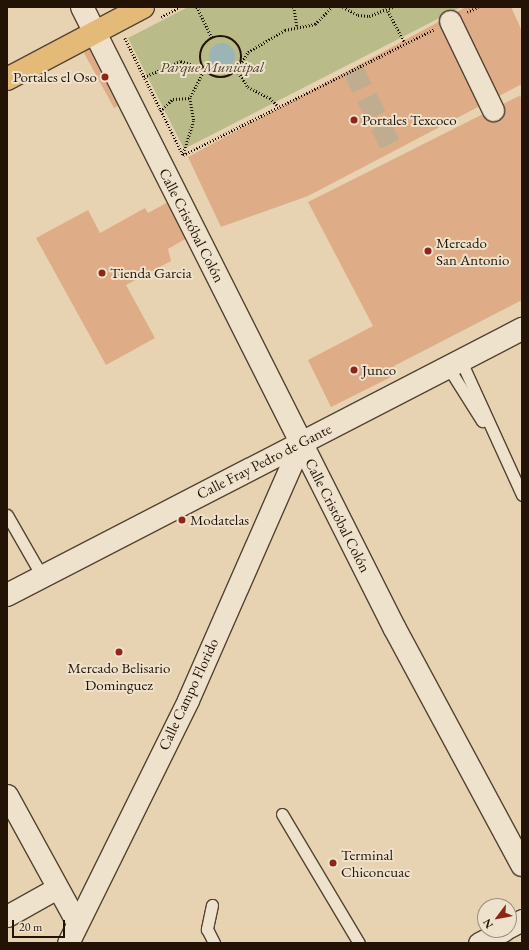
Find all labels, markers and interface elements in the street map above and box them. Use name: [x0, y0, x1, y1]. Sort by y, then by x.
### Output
park label: Parque Municipal: [160, 58, 264, 76]
place label: Portales el Oso: [13, 68, 97, 86]
marker: Portales el Oso: [100, 72, 110, 82]
place label: Portales Texcoco: [362, 111, 457, 129]
marker: Portales Texcoco: [349, 115, 359, 125]
street label: Calle Cristóbal Colón: [155, 165, 229, 285]
place label: Mercado San Antonio: [436, 233, 509, 268]
marker: Mercado San Antonio: [423, 246, 433, 256]
place label: Tienda Garcia: [110, 264, 192, 282]
marker: Tienda Garcia: [97, 268, 107, 278]
place label: Junco: [362, 361, 396, 379]
marker: Junco: [349, 365, 359, 375]
street label: Calle Fray Pedro de Gante: [194, 419, 334, 503]
street label: Calle Cristóbal Colón: [301, 455, 375, 575]
place label: Modatelas: [190, 511, 249, 529]
marker: Modatelas: [177, 515, 187, 525]
street label: Calle Campo Florido: [154, 635, 222, 753]
marker: Mercado Belisario Dominguez: [114, 647, 124, 657]
place label: Mercado Belisario Dominguez: [68, 658, 170, 693]
place label: Terminal Chiconcuac: [341, 845, 410, 880]
marker: Terminal Chiconcuac: [328, 858, 338, 868]
north arrow: [477, 898, 517, 938]
scale bar: [14, 912, 67, 938]
text: N: [479, 916, 496, 931]
text: 20 m: [19, 919, 42, 935]

